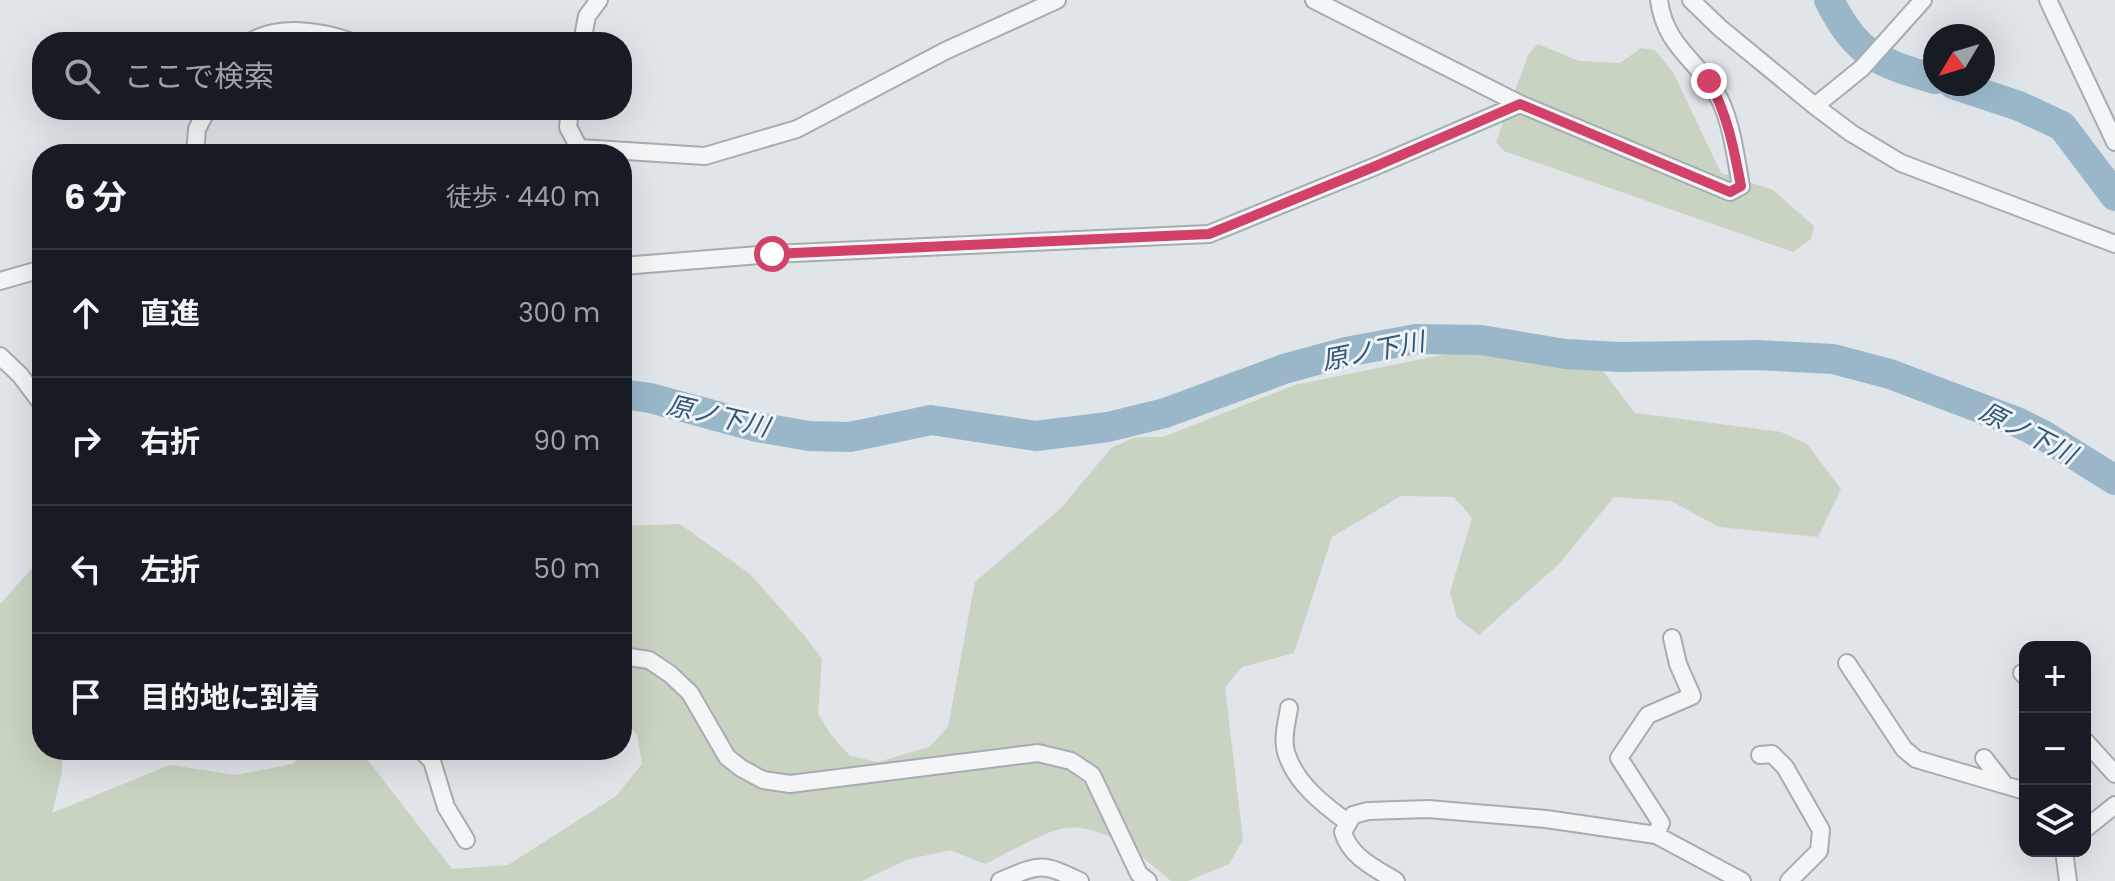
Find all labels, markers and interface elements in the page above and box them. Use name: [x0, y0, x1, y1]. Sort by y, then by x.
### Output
north arrow: [1923, 24, 1995, 96]
search box: [32, 32, 632, 120]
icon: search: [60, 54, 104, 98]
text: ここで検索: [124, 55, 274, 98]
route end: [1691, 63, 1727, 99]
text: 6 分: [64, 173, 127, 221]
text: 徒歩 · 440 m: [446, 179, 600, 215]
route start: [754, 236, 790, 272]
icon: ahead: [64, 291, 108, 335]
text: 直進: [140, 292, 200, 335]
text: 300 m: [518, 295, 600, 331]
water label: 原ノ下川: [1319, 323, 1430, 379]
water label: 原ノ下川: [663, 387, 776, 446]
water label: 原ノ下川: [1973, 393, 2085, 474]
icon: right: [64, 419, 108, 463]
text: 右折: [140, 420, 200, 463]
text: 90 m: [534, 423, 600, 459]
icon: left: [64, 547, 108, 591]
text: 左折: [140, 548, 200, 591]
text: 50 m: [534, 551, 600, 587]
map controls: [2019, 641, 2091, 857]
button: +: [2019, 641, 2091, 713]
icon: arrive: [64, 675, 108, 719]
text: 目的地に到着: [140, 676, 320, 719]
button: −: [2019, 713, 2091, 785]
button: layers: [2019, 785, 2091, 857]

